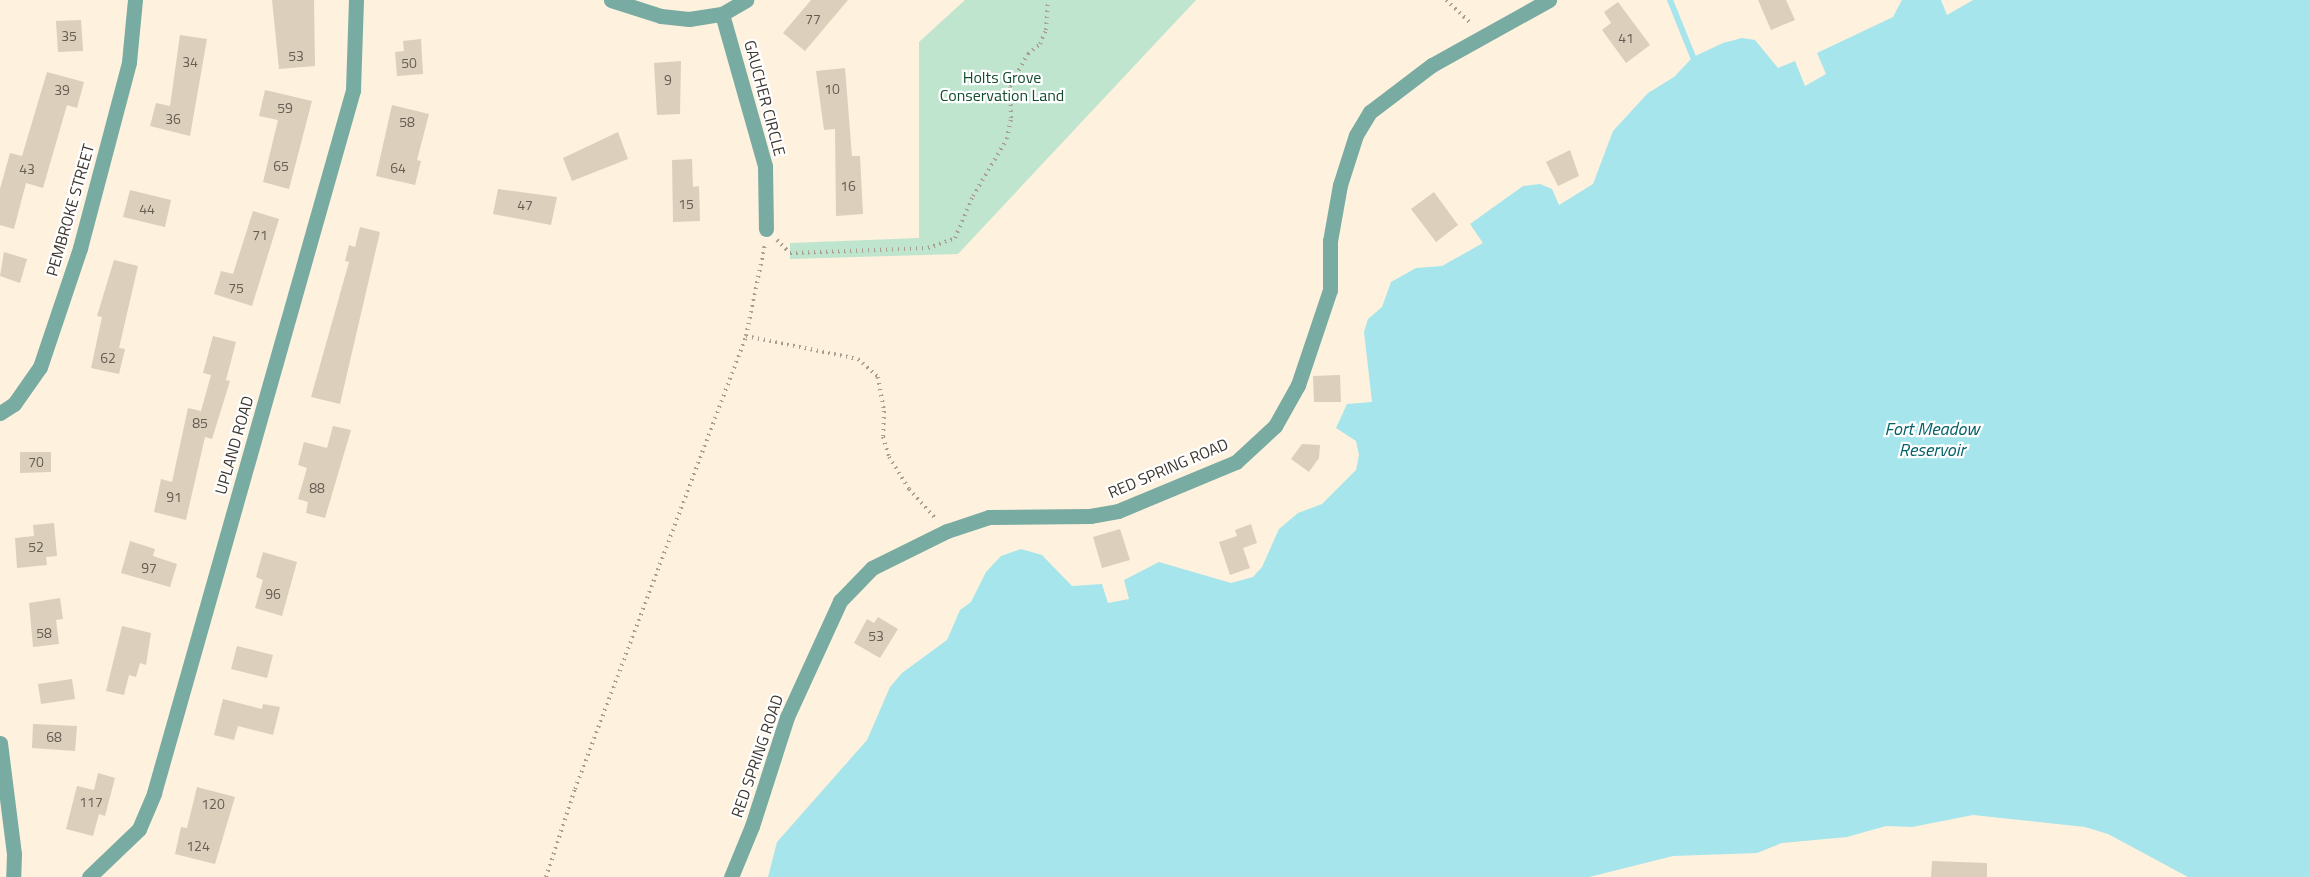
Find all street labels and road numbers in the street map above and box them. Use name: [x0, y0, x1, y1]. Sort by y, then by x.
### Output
street label: GAUCHER CIRCLE: [740, 38, 790, 158]
street label: PEMBROKE STREET: [42, 142, 98, 278]
street label: UPLAND ROAD: [211, 393, 257, 497]
street label: RED SPRING ROAD: [1105, 434, 1231, 502]
street label: RED SPRING ROAD: [727, 692, 787, 820]

